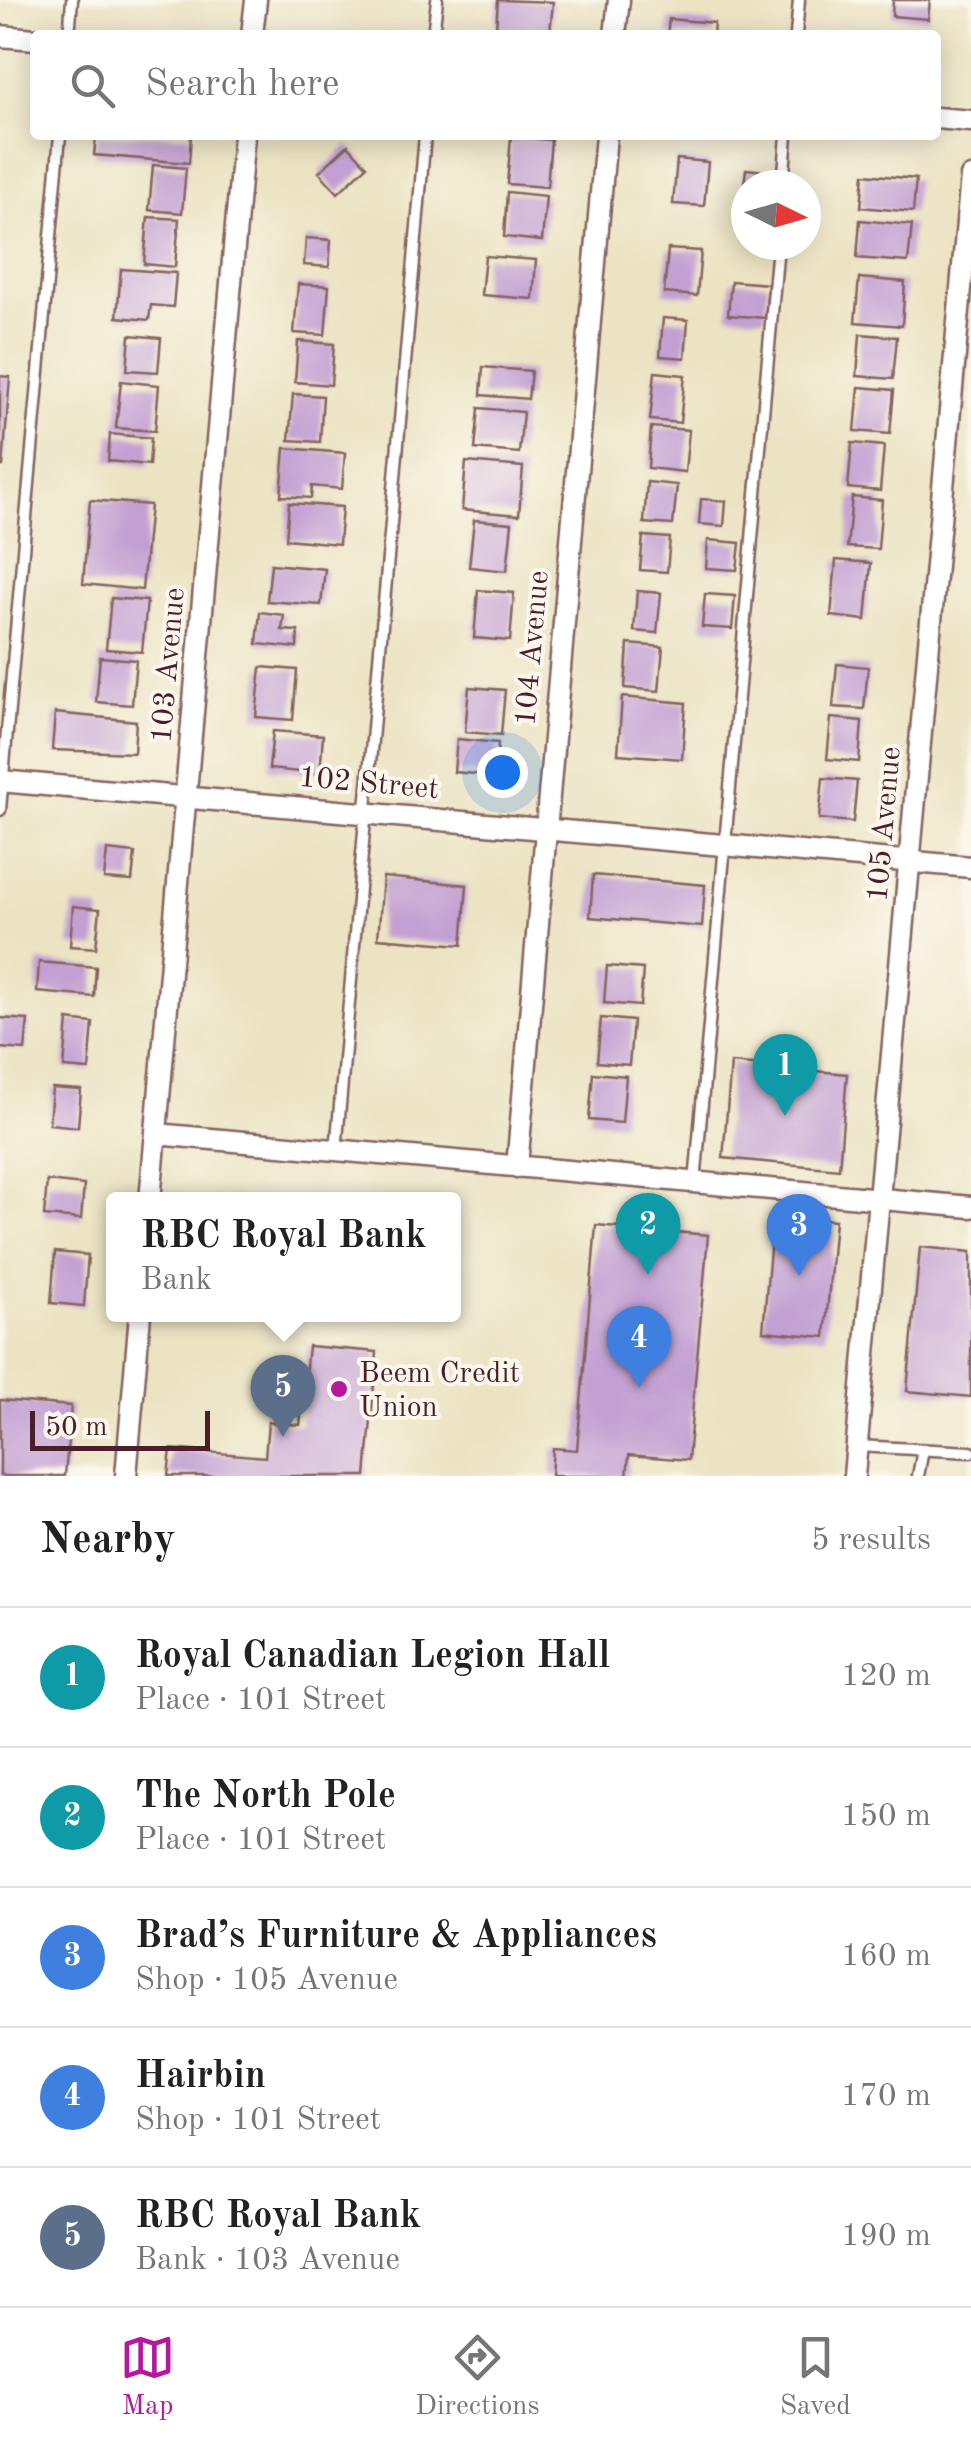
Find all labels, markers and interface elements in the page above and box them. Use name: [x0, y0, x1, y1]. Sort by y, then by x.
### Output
search box: [30, 30, 941, 140]
icon: search: [65, 58, 120, 113]
text: Search here: [145, 66, 340, 104]
north arrow: [731, 170, 821, 260]
street label: 104 Avenue: [511, 569, 555, 727]
street label: 103 Avenue: [147, 586, 191, 744]
street label: 105 Avenue: [863, 745, 907, 903]
your location: [477, 747, 528, 798]
street label: 102 Street: [298, 763, 440, 805]
pin: 1: [752, 1034, 818, 1116]
popup: [106, 1192, 461, 1322]
pin: 2: [616, 1192, 680, 1275]
pin: 3: [766, 1194, 832, 1276]
text: RBC Royal Bank: [140, 1218, 427, 1256]
text: Bank: [140, 1265, 212, 1297]
pin: 4: [606, 1306, 672, 1388]
pin: 5: [250, 1354, 316, 1437]
place label: Beem Credit Union: [359, 1359, 520, 1423]
marker: Beem Credit Union: [328, 1378, 350, 1400]
scale bar: [30, 1406, 210, 1450]
text: 50 m: [45, 1414, 108, 1442]
text: Nearby: [40, 1520, 176, 1562]
text: 5 results: [811, 1525, 931, 1557]
text: Royal Canadian Legion Hall: [135, 1638, 610, 1676]
text: 1: [63, 1661, 82, 1693]
text: 120 m: [841, 1661, 931, 1693]
text: Place · 101 Street: [135, 1685, 386, 1717]
text: The North Pole: [135, 1778, 396, 1816]
text: 2: [63, 1801, 82, 1833]
text: 150 m: [841, 1801, 931, 1833]
text: Place · 101 Street: [135, 1825, 386, 1857]
text: Brad’s Furniture & Appliances: [135, 1918, 657, 1956]
text: 3: [63, 1941, 82, 1973]
text: 160 m: [841, 1941, 931, 1973]
text: Shop · 105 Avenue: [135, 1965, 398, 1997]
text: Hairbin: [135, 2058, 266, 2096]
text: 4: [63, 2081, 82, 2113]
text: 170 m: [841, 2081, 931, 2113]
text: Shop · 101 Street: [135, 2105, 381, 2137]
text: RBC Royal Bank: [135, 2198, 421, 2236]
text: 5: [63, 2221, 82, 2253]
text: 190 m: [841, 2221, 931, 2253]
text: Bank · 103 Avenue: [135, 2245, 400, 2277]
tab: Map: [120, 2330, 175, 2425]
tab: Directions: [415, 2330, 540, 2425]
tab: Saved: [780, 2330, 851, 2425]

